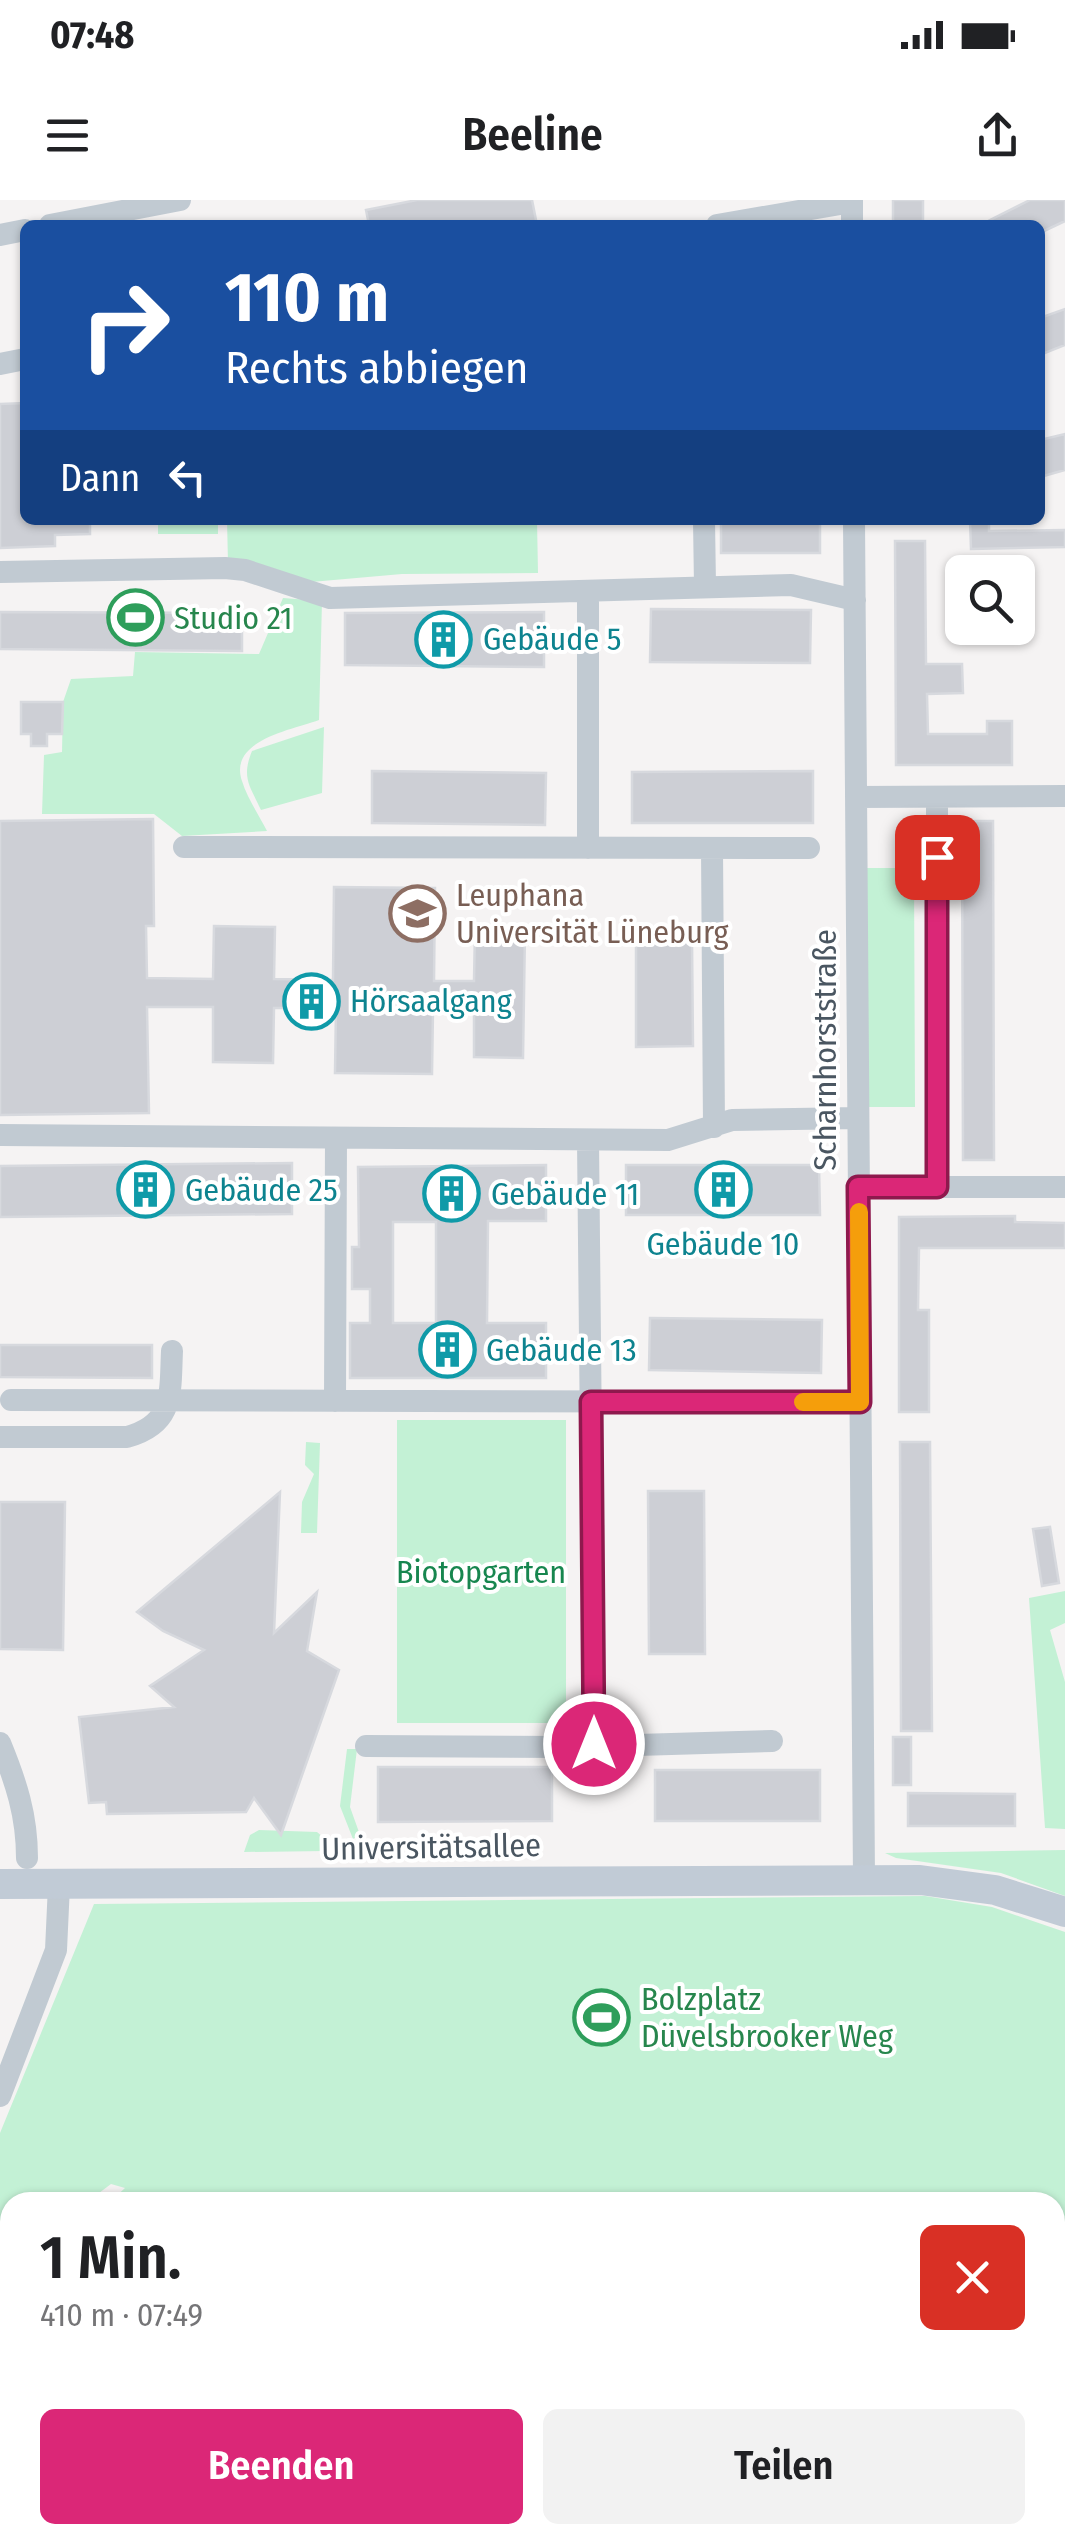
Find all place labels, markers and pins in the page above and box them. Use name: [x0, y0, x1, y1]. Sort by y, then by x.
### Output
sports icon: Studio 21: [105, 588, 165, 648]
place label: Studio 21: [174, 599, 293, 637]
building icon: Gebäude 5: [414, 609, 474, 669]
place label: Gebäude 5: [483, 620, 621, 658]
pin: [895, 815, 980, 900]
place label: Leuphana Universität Lüneburg: [456, 876, 729, 951]
school or university icon: Leuphana Universität Lüneburg: [387, 883, 447, 943]
building icon: Hörsaalgang: [281, 971, 341, 1031]
place label: Hörsaalgang: [350, 982, 512, 1020]
building icon: Gebäude 25: [116, 1160, 176, 1220]
building icon: Gebäude 10: [693, 1160, 753, 1220]
building icon: Gebäude 11: [422, 1164, 482, 1224]
place label: Gebäude 25: [185, 1171, 338, 1209]
place label: Gebäude 11: [491, 1175, 639, 1213]
place label: Gebäude 10: [647, 1225, 799, 1263]
building icon: Gebäude 13: [417, 1320, 477, 1380]
place label: Gebäude 13: [486, 1331, 637, 1369]
place label: Bolzplatz Düvelsbrooker Weg: [641, 1980, 893, 2055]
sports icon: Bolzplatz Düvelsbrooker Weg: [572, 1987, 632, 2047]

